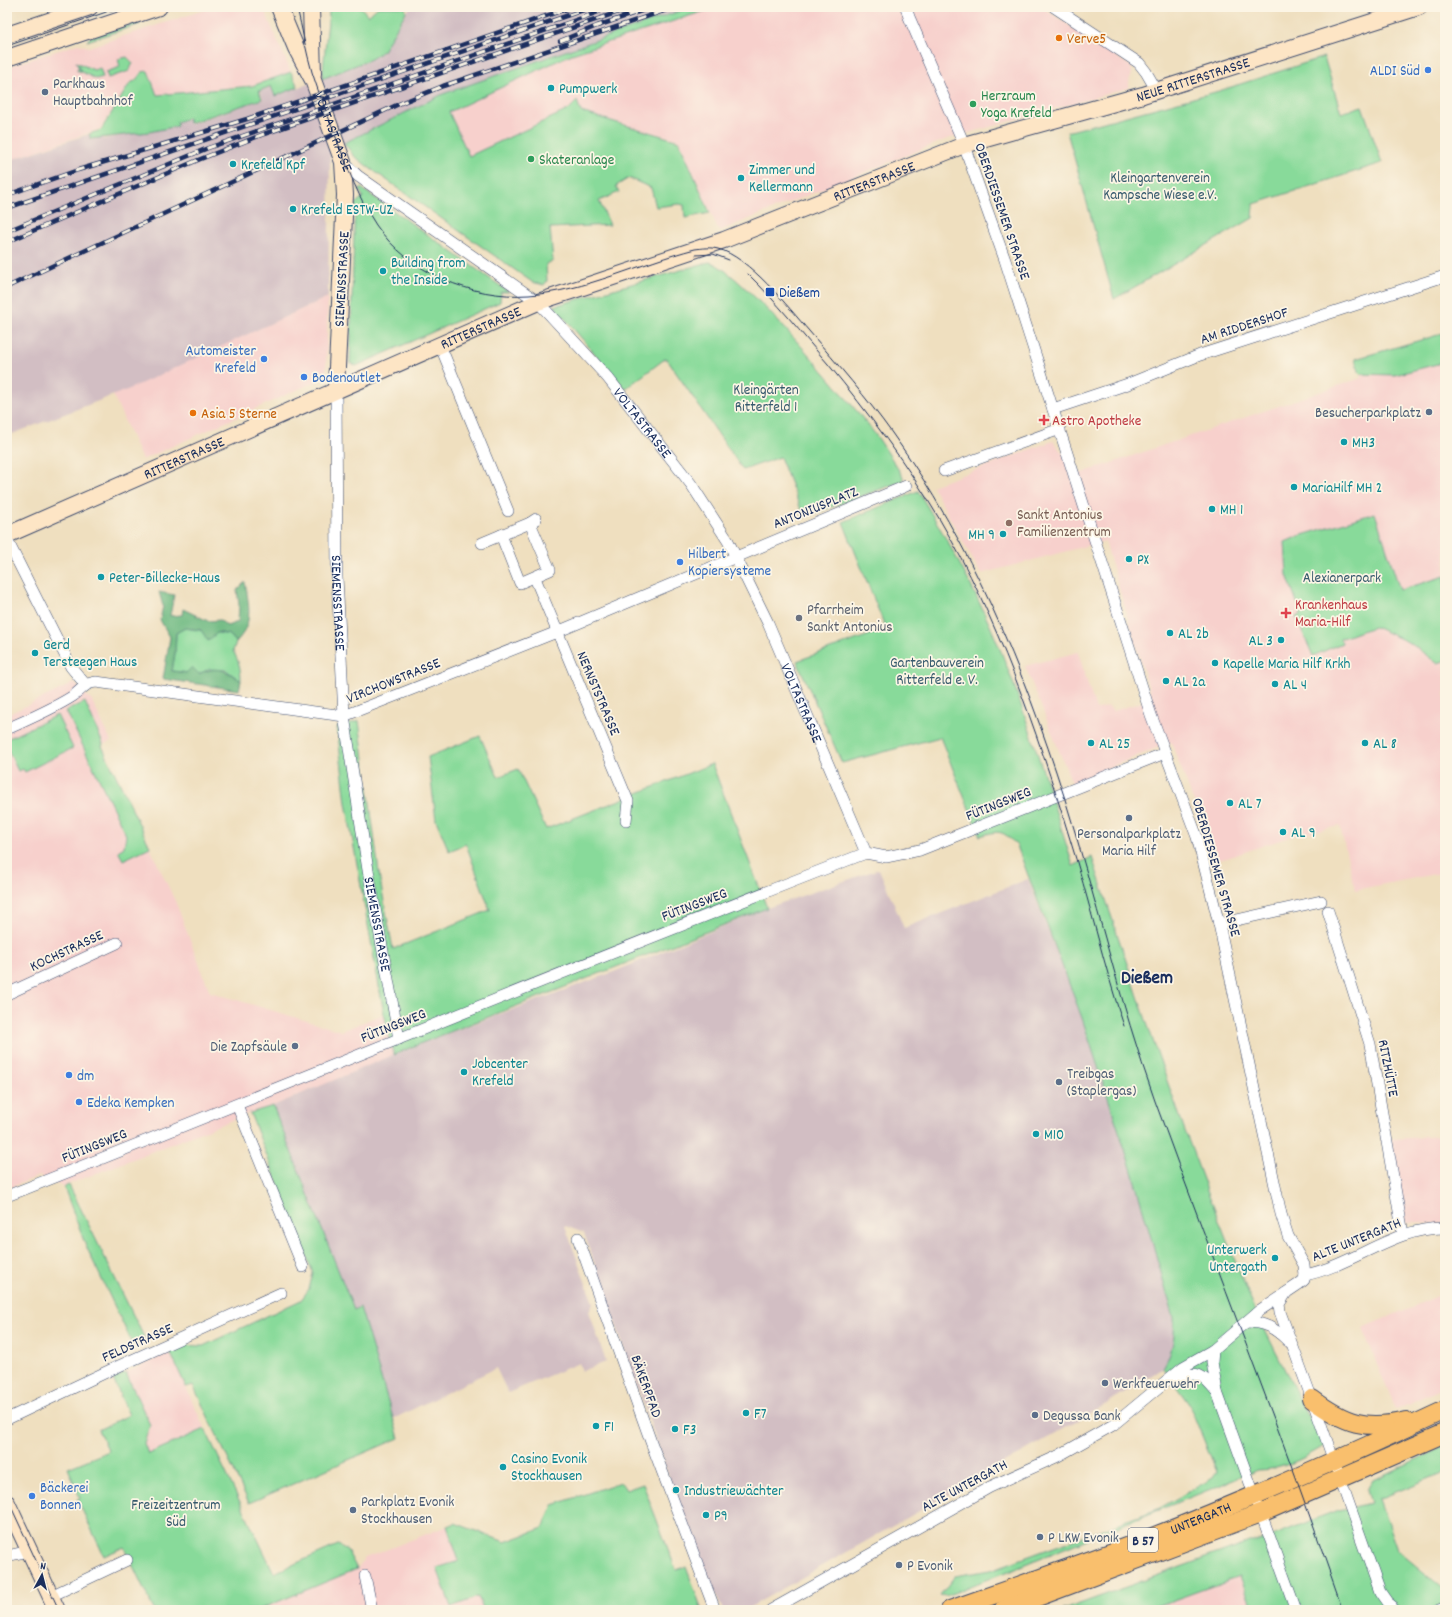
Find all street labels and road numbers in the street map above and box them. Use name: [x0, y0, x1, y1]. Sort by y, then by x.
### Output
street label: NEUE RITTERSTRASSE: [1134, 53, 1253, 109]
street label: VOLTASTRASSE: [307, 89, 357, 176]
street label: OBERDIESSEMER STRASSE: [967, 140, 1035, 283]
street label: RITTERSTRASSE: [830, 156, 919, 209]
street label: SIEMENSSTRASSE: [330, 230, 357, 328]
street label: RITTERSTRASSE: [437, 302, 525, 357]
street label: AM RIDDERSHOF: [1198, 302, 1292, 352]
street label: VOLTASTRASSE: [607, 384, 676, 464]
street label: RITTERSTRASSE: [141, 432, 229, 487]
street label: ANTONIUSPLATZ: [770, 482, 862, 536]
street label: SIEMENSSTRASSE: [324, 555, 350, 652]
street label: NERNSTSTRASSE: [570, 648, 625, 740]
street label: VIRCHOWSTRASSE: [343, 653, 444, 711]
street label: VOLTASTRASSE: [773, 660, 827, 747]
street label: FÜTINGSWEG: [963, 782, 1035, 828]
street label: OBERDIESSEMER STRASSE: [1185, 796, 1245, 940]
street label: SIEMENSSTRASSE: [356, 875, 395, 974]
street label: FÜTINGSWEG: [659, 883, 731, 928]
street label: KOCHSTRASSE: [26, 925, 107, 978]
street label: FÜTINGSWEG: [358, 1004, 430, 1050]
street label: RITZHÜTTE: [1371, 1038, 1403, 1099]
street label: FÜTINGSWEG: [59, 1124, 131, 1170]
street label: ALTE UNTERGATH: [1309, 1213, 1405, 1269]
street label: FELDSTRASSE: [99, 1318, 177, 1369]
street label: BÄKERPFAD: [624, 1352, 667, 1421]
street label: ALTE UNTERGATH: [918, 1455, 1012, 1519]
street label: UNTERGATH: [1167, 1497, 1235, 1542]
road number: B 57: [1128, 1528, 1158, 1552]

